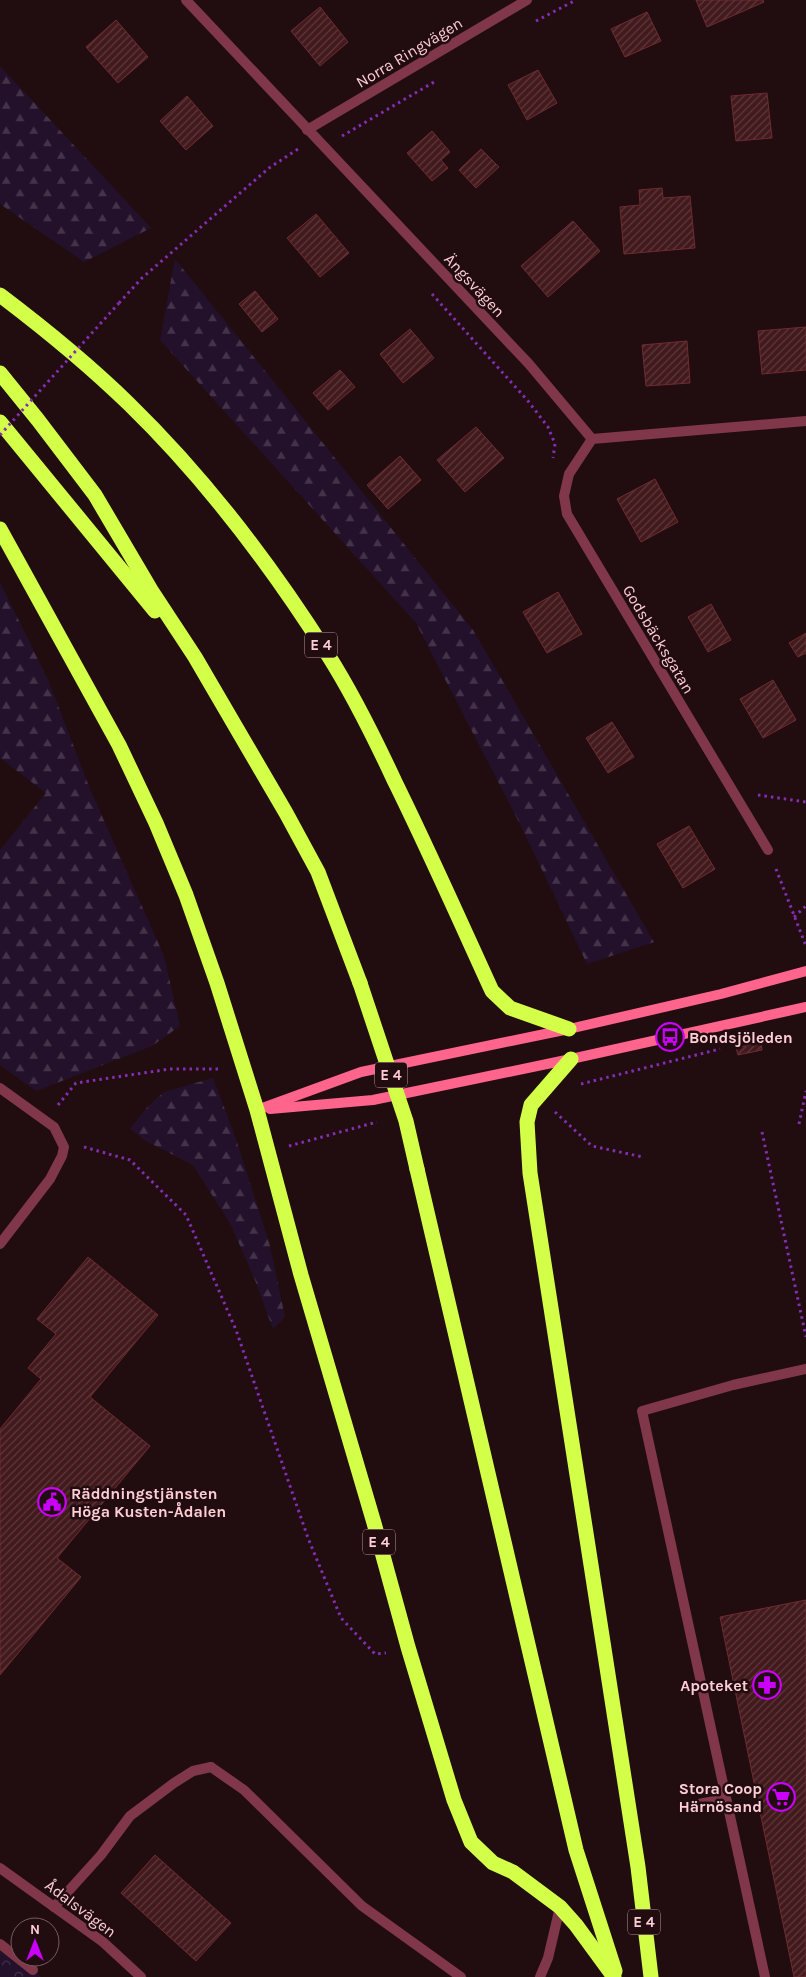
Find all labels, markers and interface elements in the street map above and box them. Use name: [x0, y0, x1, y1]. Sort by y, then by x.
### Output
street label: Norra Ringvägen: [353, 13, 466, 92]
street label: Ängsvägen: [440, 250, 509, 321]
street label: Godsbäcksgatan: [619, 582, 698, 697]
road number: E 4: [305, 632, 337, 658]
bus stop icon: Bondsjöleden: [655, 1022, 685, 1052]
place label: Bondsjöleden: [689, 1028, 793, 1047]
road number: E 4: [375, 1062, 407, 1088]
place label: Räddningstjänsten Höga Kusten-Ådalen: [71, 1484, 226, 1521]
public building icon: Räddningstjänsten Höga Kusten-Ådalen: [37, 1487, 67, 1517]
road number: E 4: [363, 1530, 395, 1554]
pharmacy icon: Apoteket: [752, 1670, 782, 1700]
place label: Apoteket: [680, 1676, 748, 1695]
place label: Stora Coop Härnösand: [678, 1779, 762, 1816]
supermarket icon: Stora Coop Härnösand: [766, 1782, 796, 1812]
street label: Ådalsvägen: [41, 1875, 120, 1941]
road number: E 4: [628, 1910, 660, 1934]
north arrow: [10, 1917, 60, 1967]
text: N: [30, 1921, 40, 1938]

